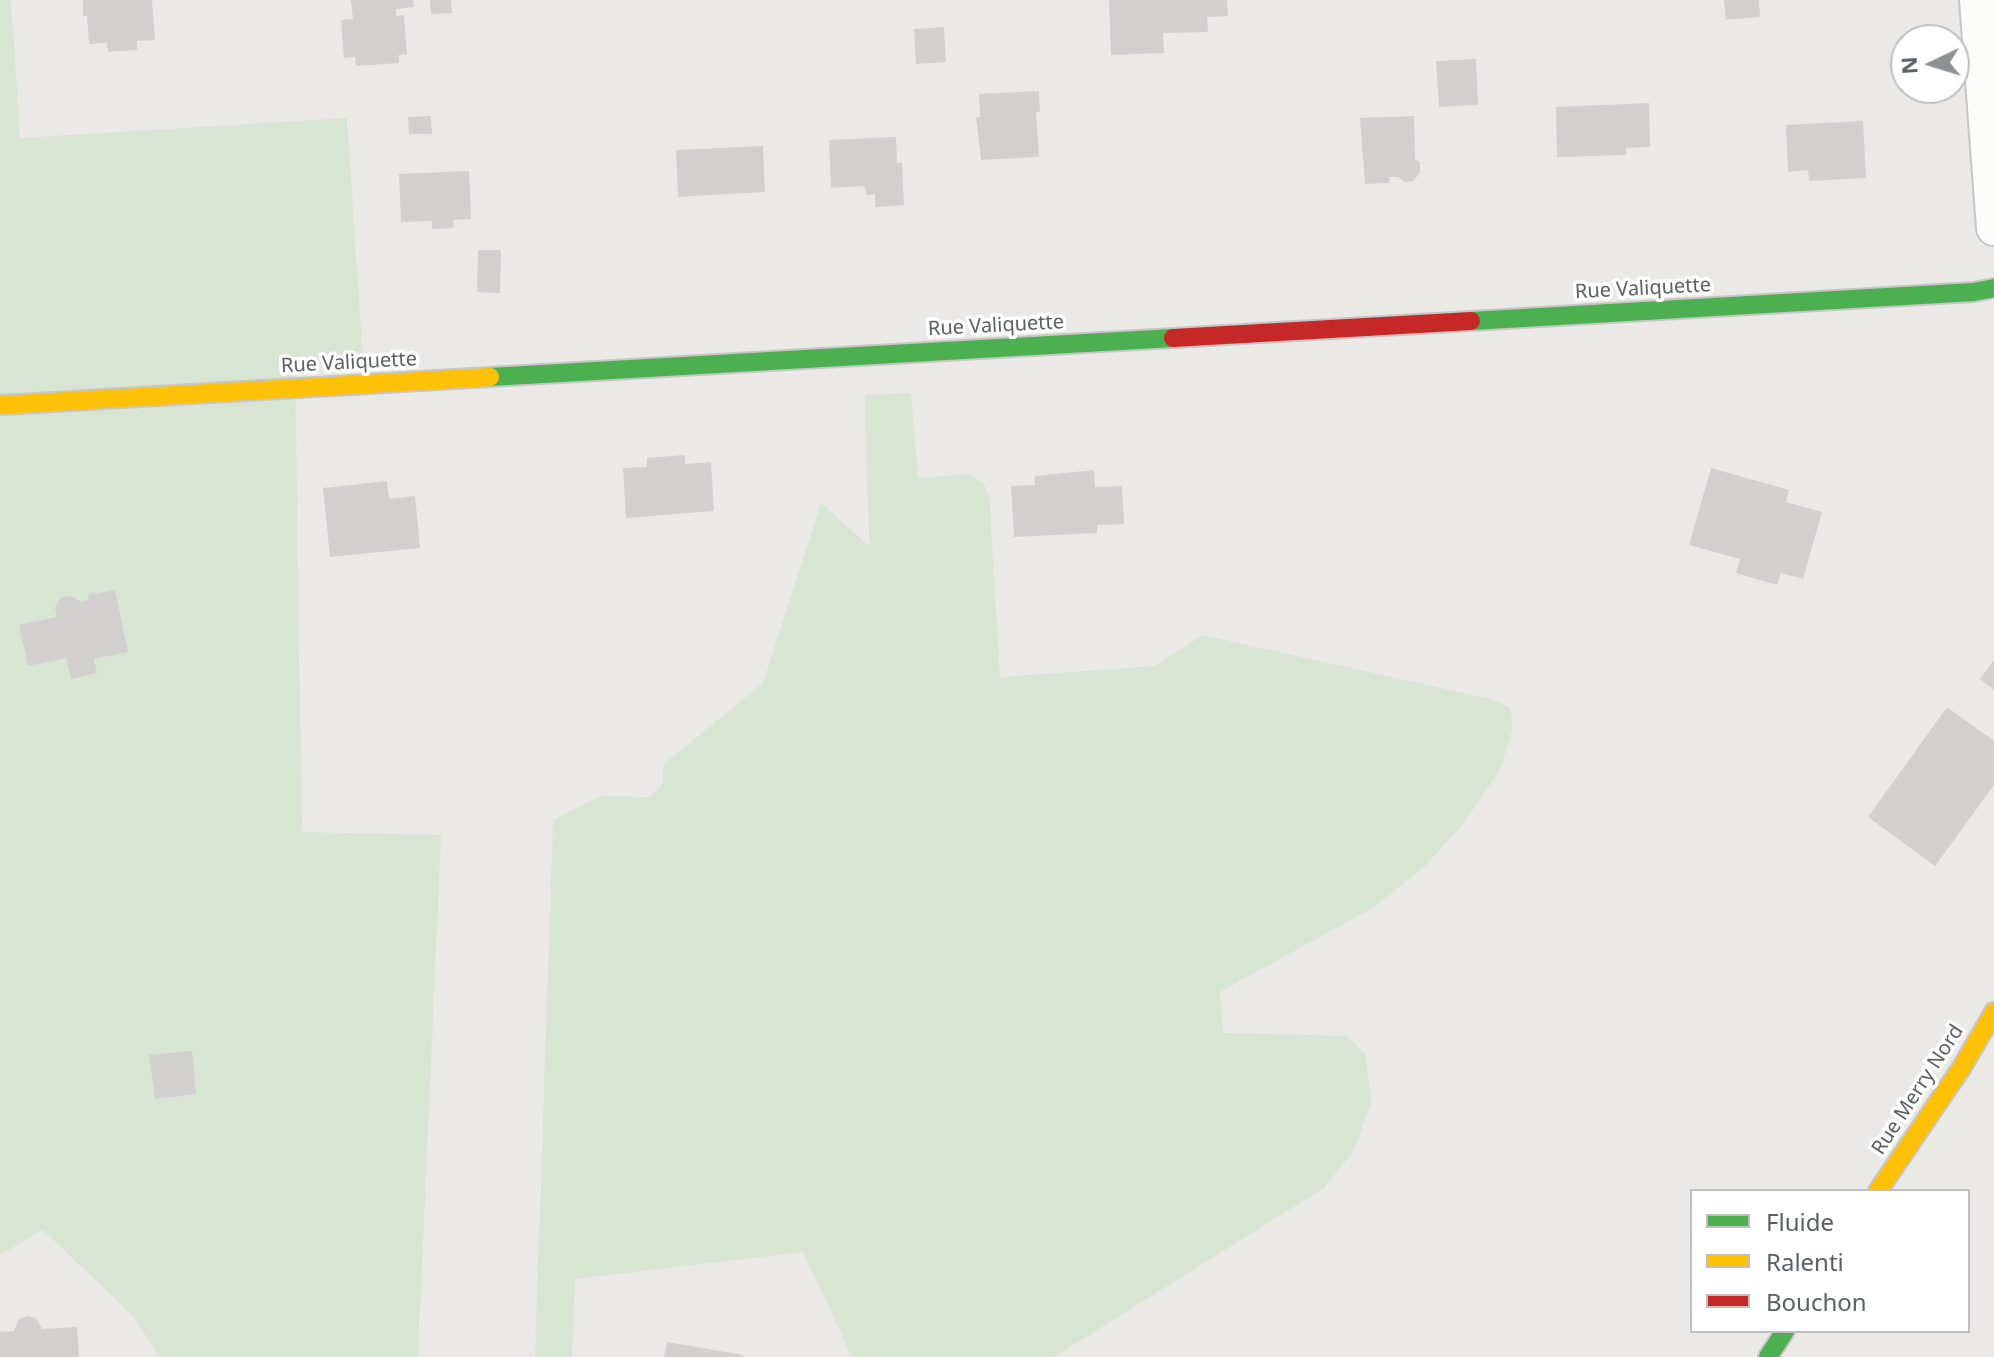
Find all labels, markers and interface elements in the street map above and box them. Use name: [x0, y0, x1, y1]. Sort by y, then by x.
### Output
north arrow: [1890, 24, 1970, 104]
text: N: [1892, 56, 1924, 76]
street label: Rue Valiquette: [1574, 273, 1712, 305]
street label: Rue Valiquette: [927, 310, 1065, 342]
street label: Rue Valiquette: [280, 347, 418, 379]
street label: Rue Merry Nord: [1867, 1021, 1969, 1159]
legend: [1690, 1189, 1970, 1333]
text: Fluide: [1766, 1205, 1834, 1238]
text: Ralenti: [1766, 1245, 1844, 1278]
text: Bouchon: [1766, 1285, 1867, 1318]

